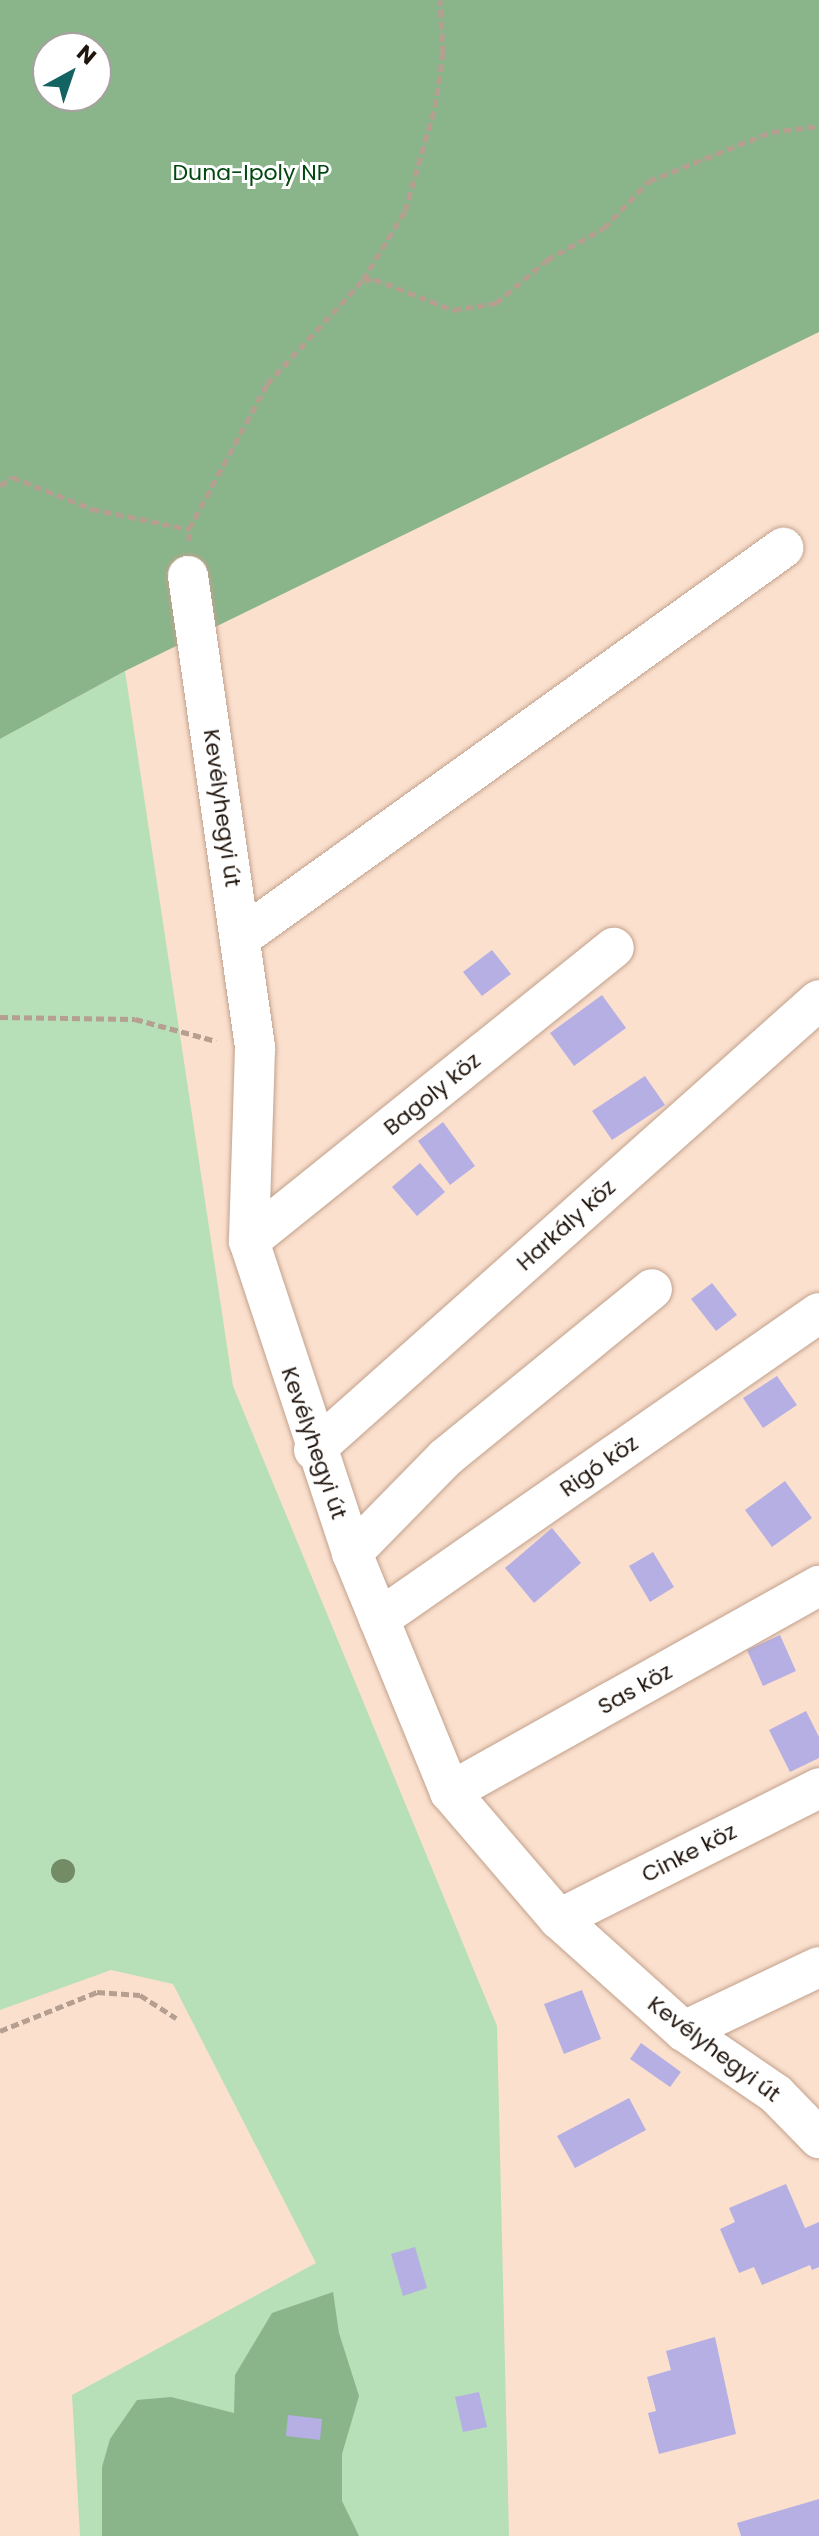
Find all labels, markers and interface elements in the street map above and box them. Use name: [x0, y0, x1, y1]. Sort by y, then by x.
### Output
north arrow: [32, 32, 112, 112]
text: N: [70, 38, 103, 72]
park label: Duna-Ipoly NP: [173, 160, 329, 186]
street label: Kevélyhegyi út: [198, 727, 246, 889]
street label: Bagoly köz: [378, 1047, 486, 1141]
street label: Harkály köz: [511, 1174, 621, 1276]
street label: Kevélyhegyi út: [276, 1364, 352, 1522]
street label: Rigó köz: [555, 1430, 643, 1502]
street label: Sas köz: [593, 1658, 677, 1720]
street label: Cinke köz: [637, 1818, 741, 1888]
street label: Kevélyhegyi út: [643, 1991, 785, 2107]

